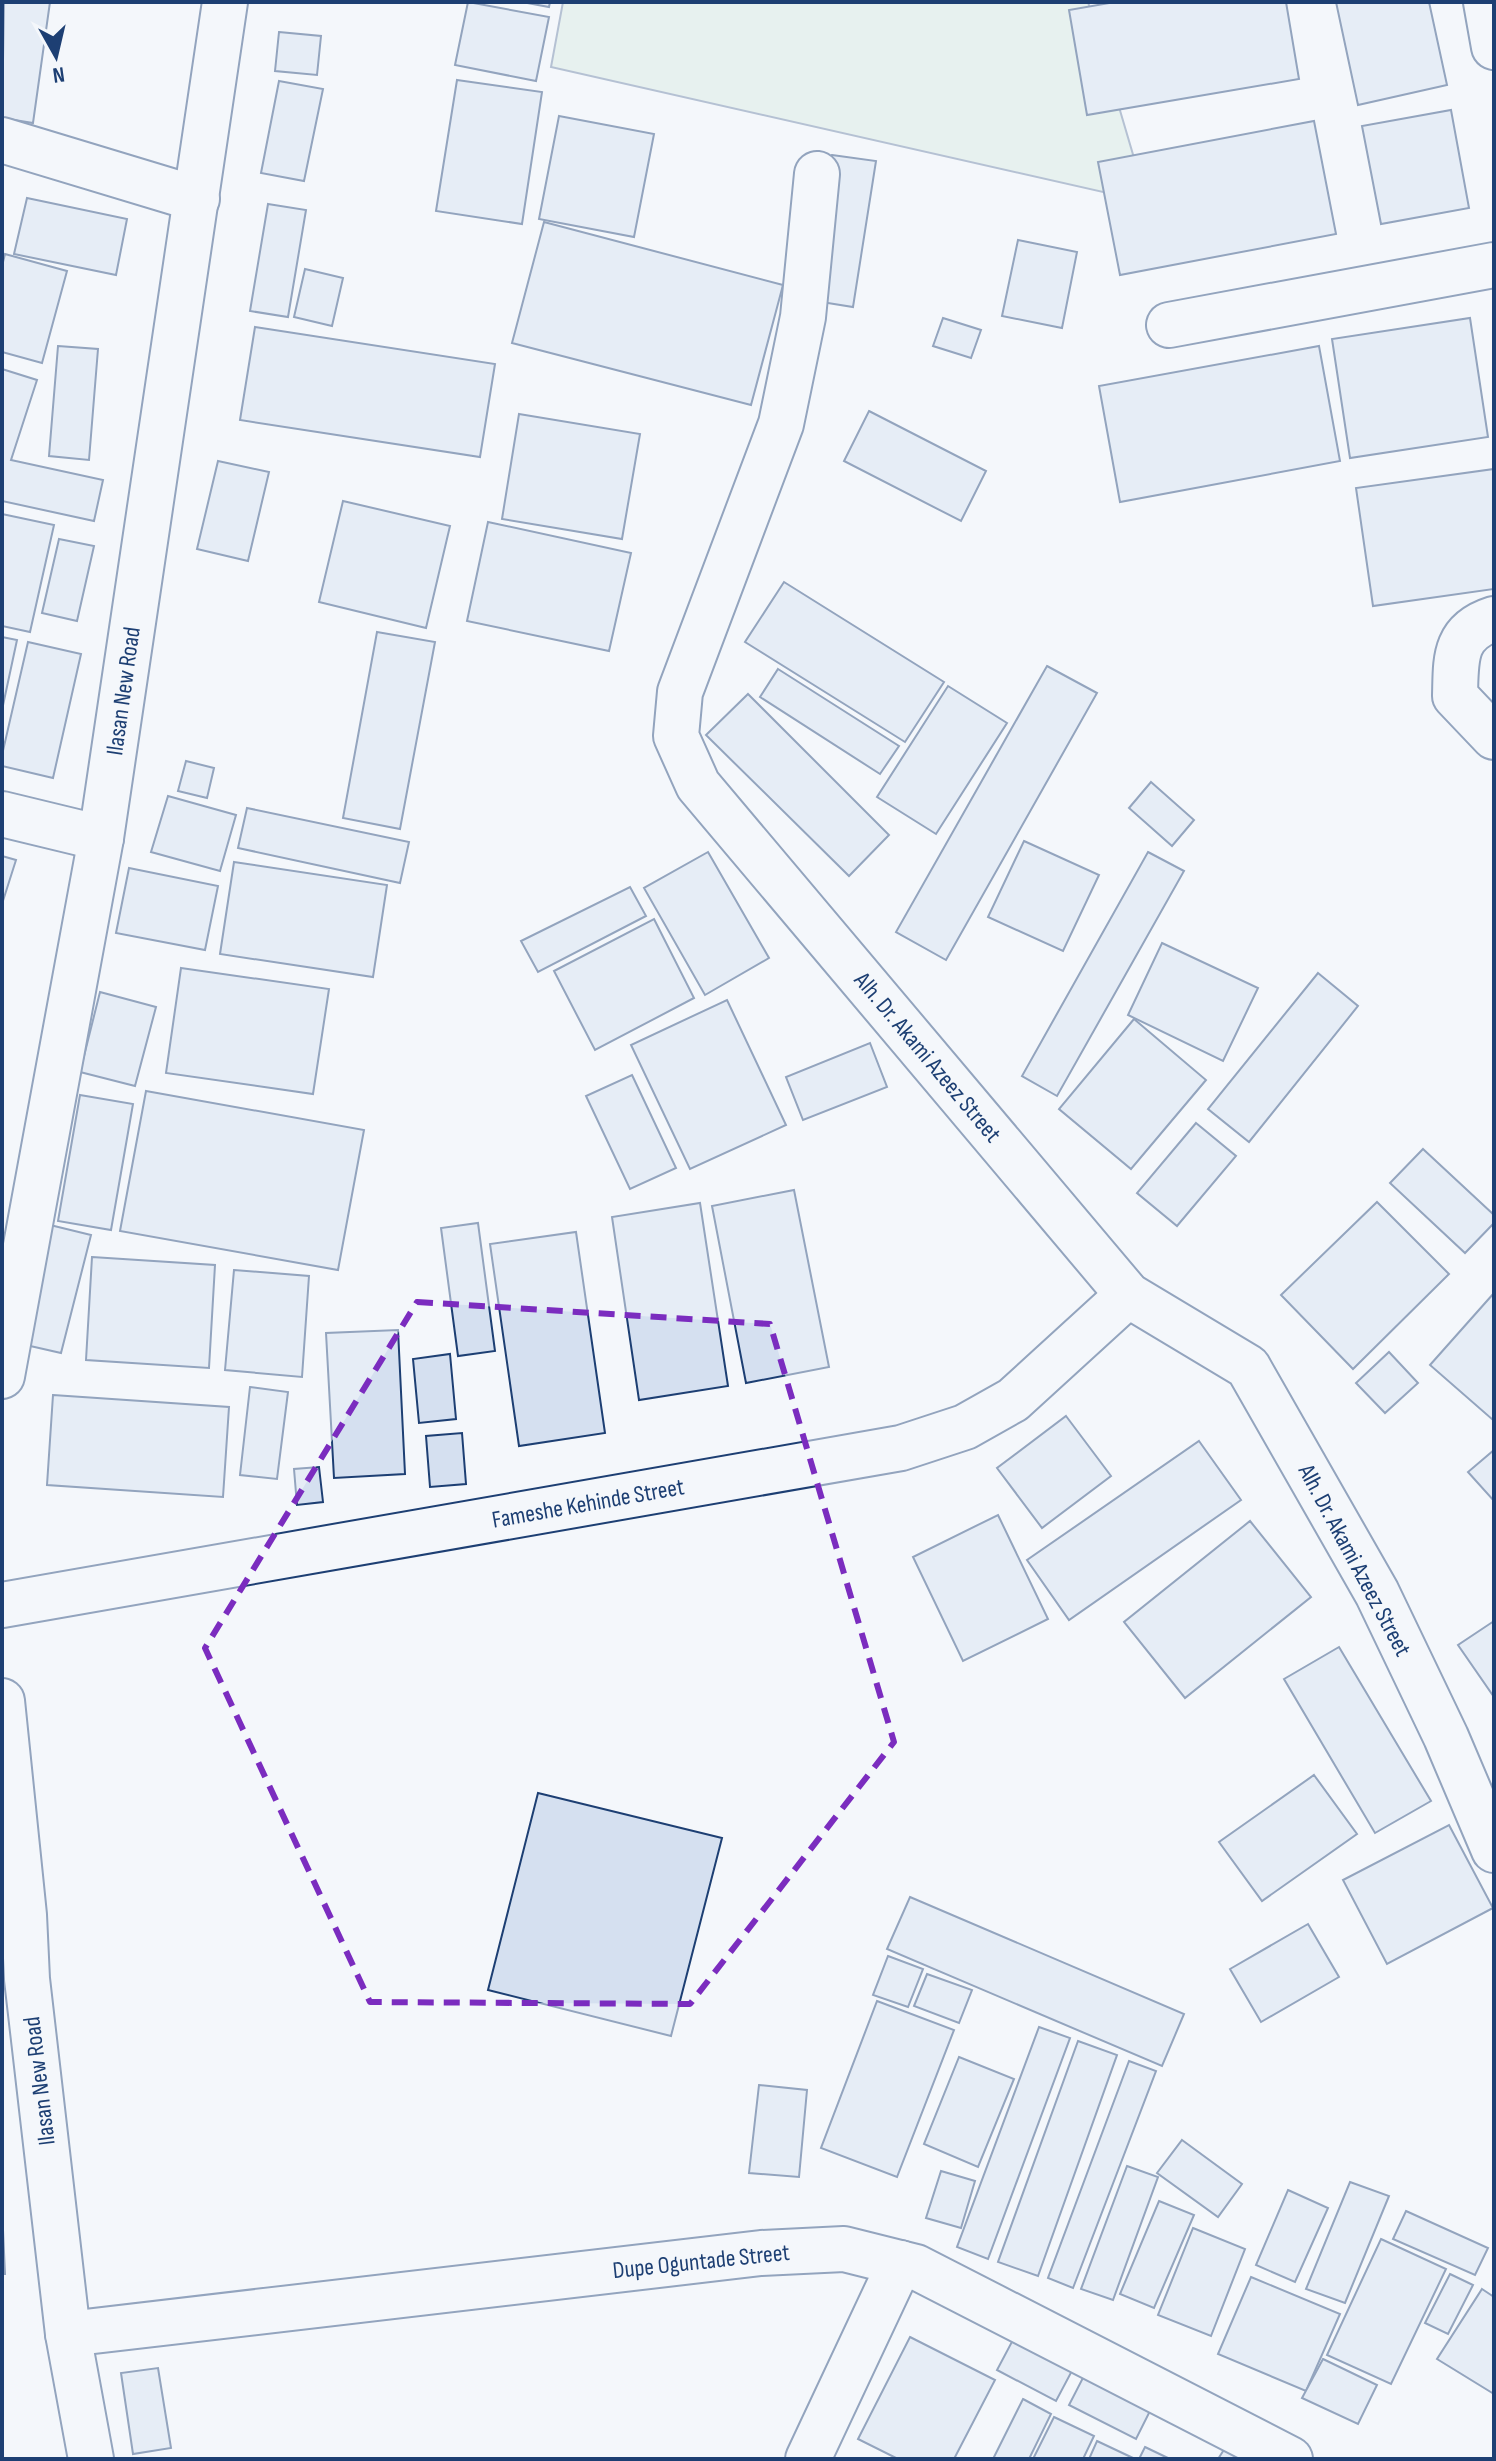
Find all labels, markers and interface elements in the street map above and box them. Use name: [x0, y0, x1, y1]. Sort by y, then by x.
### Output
north arrow: [16, 16, 96, 96]
text: N: [51, 60, 66, 89]
street label: Ilasan New Road: [100, 625, 147, 757]
street label: Alh. Dr. Akami Azeez Street: [847, 966, 1007, 1148]
street label: Alh. Dr. Akami Azeez Street: [1291, 1458, 1417, 1661]
street label: Fameshe Kehinde Street: [490, 1472, 686, 1535]
street label: Ilasan New Road: [17, 2015, 62, 2147]
street label: Dupe Oguntade Street: [611, 2238, 791, 2285]

